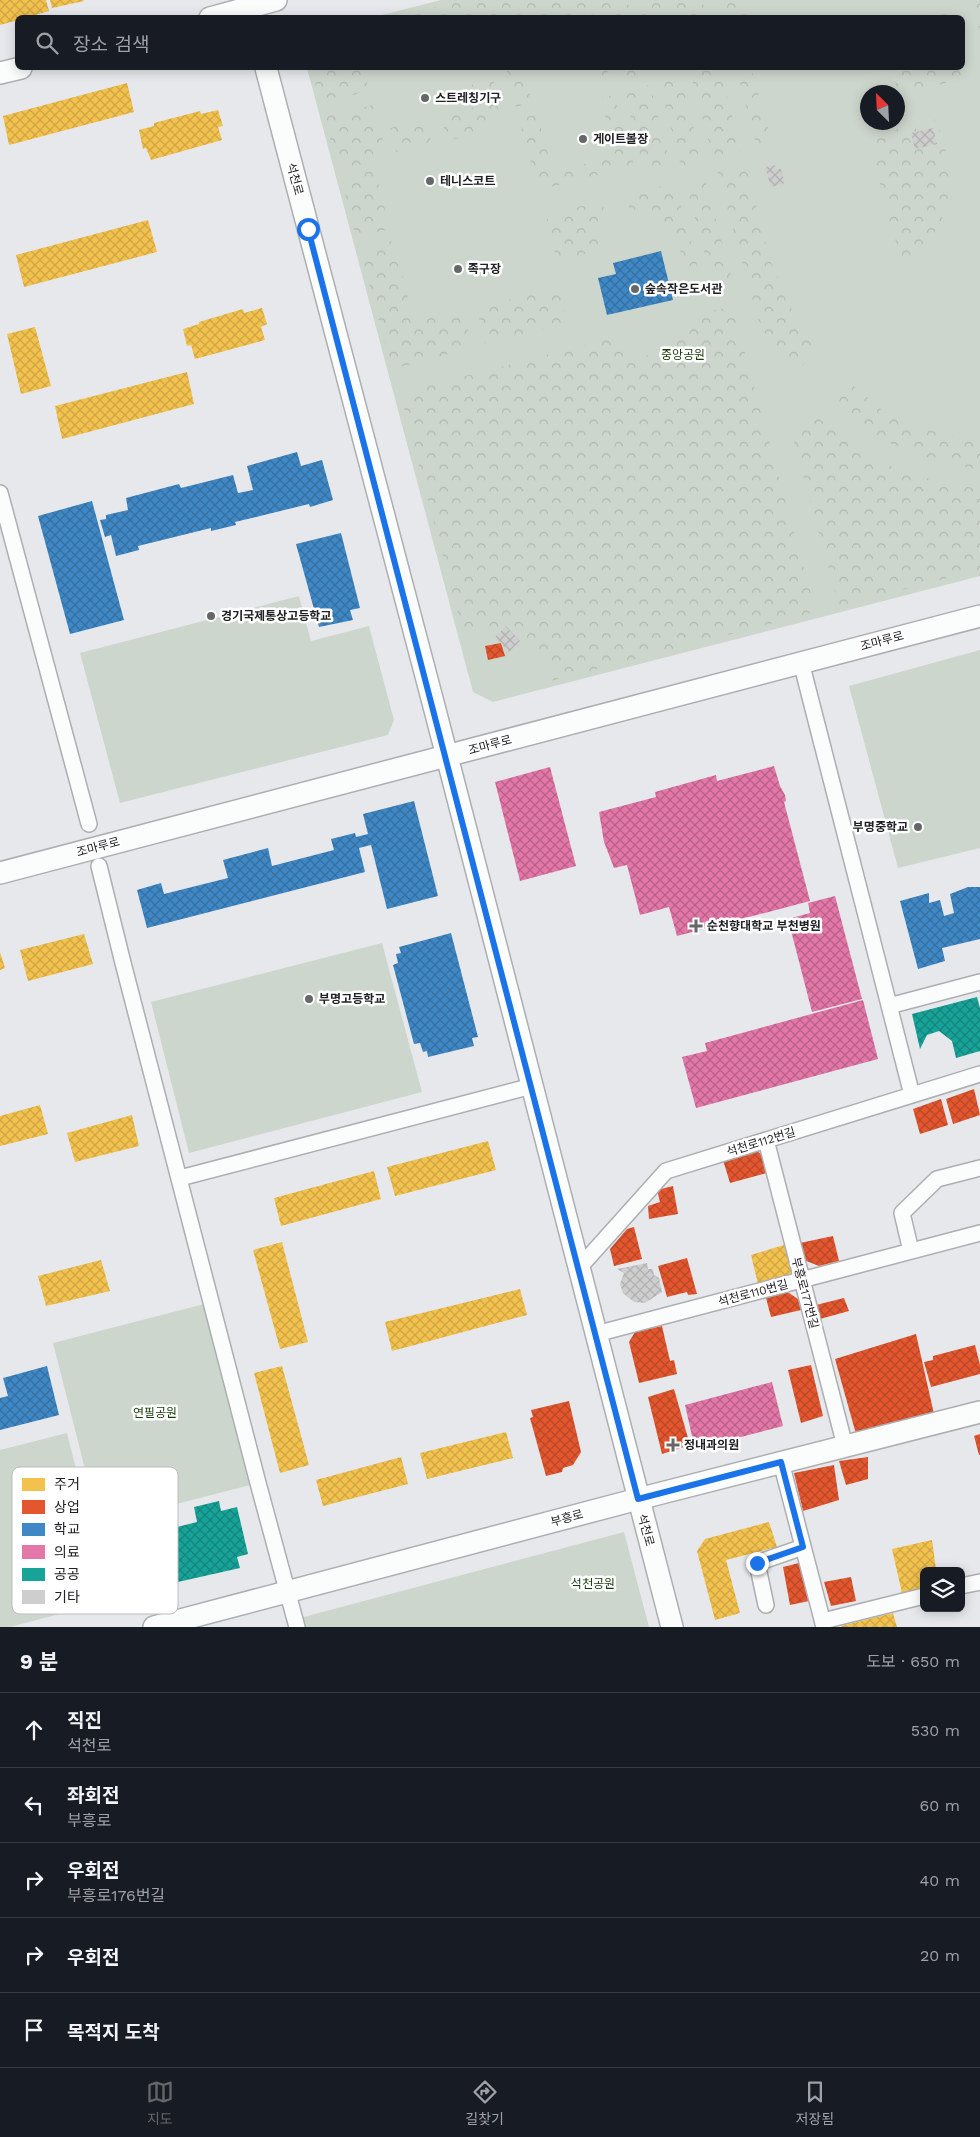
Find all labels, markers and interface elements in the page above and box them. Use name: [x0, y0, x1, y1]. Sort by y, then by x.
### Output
search box: [15, 15, 965, 70]
icon: search: [33, 29, 61, 57]
text: 장소 검색: [73, 33, 149, 56]
north arrow: [860, 85, 905, 130]
place label: 스트레칭기구: [435, 91, 501, 105]
marker: 스트레칭기구: [419, 92, 431, 104]
place label: 게이트볼장: [593, 132, 648, 146]
marker: 게이트볼장: [577, 133, 589, 145]
street label: 석천로: [284, 161, 306, 197]
place label: 테니스코트: [440, 174, 495, 188]
marker: 테니스코트: [424, 175, 436, 187]
route start: [297, 218, 320, 241]
place label: 족구장: [468, 262, 501, 276]
marker: 족구장: [452, 263, 464, 275]
place label: 숲속작은도서관: [645, 282, 722, 296]
marker: 숲속작은도서관: [629, 283, 641, 295]
park label: 중앙공원: [661, 348, 705, 362]
place label: 경기국제통상고등학교: [221, 609, 331, 623]
marker: 경기국제통상고등학교: [205, 610, 217, 622]
street label: 조마루로: [859, 629, 905, 653]
street label: 조마루로: [467, 733, 513, 757]
place label: 부명중학교: [853, 820, 908, 834]
marker: 부명중학교: [912, 821, 924, 833]
street label: 조마루로: [75, 835, 121, 859]
marker: 순천향대학교 부천병원: [689, 919, 703, 933]
place label: 순천향대학교 부천병원: [707, 919, 821, 933]
place label: 부명고등학교: [319, 992, 385, 1006]
marker: 부명고등학교: [303, 993, 315, 1005]
street label: 석천로112번길: [725, 1125, 797, 1159]
street label: 부흥로177번길: [789, 1256, 821, 1330]
street label: 석천로110번길: [716, 1277, 790, 1309]
park label: 연필공원: [133, 1406, 177, 1420]
marker: 정내과의원: [666, 1438, 680, 1452]
place label: 정내과의원: [684, 1438, 739, 1452]
legend: [12, 1467, 178, 1614]
text: 주거: [54, 1476, 80, 1492]
text: 상업: [54, 1499, 80, 1515]
street label: 부흥로: [549, 1507, 585, 1529]
street label: 석천로: [635, 1512, 657, 1548]
text: 학교: [54, 1521, 80, 1537]
text: 의료: [54, 1544, 80, 1560]
route end: [746, 1552, 769, 1575]
text: 공공: [54, 1566, 80, 1582]
map controls: [920, 1567, 965, 1612]
button: layers: [920, 1567, 965, 1612]
park label: 석천공원: [571, 1577, 615, 1591]
text: 기타: [54, 1589, 80, 1605]
text: 9 분: [20, 1649, 58, 1674]
text: 도보 · 650 m: [866, 1652, 960, 1671]
text: 직진: [67, 1709, 102, 1732]
icon: ahead: [20, 1716, 48, 1744]
text: 530 m: [911, 1721, 960, 1740]
text: 석천로: [67, 1736, 111, 1755]
text: 좌회전: [67, 1784, 119, 1807]
icon: left: [20, 1791, 48, 1819]
text: 60 m: [920, 1796, 960, 1815]
text: 부흥로: [67, 1811, 111, 1830]
text: 우회전: [67, 1859, 119, 1882]
icon: right: [20, 1866, 48, 1894]
text: 40 m: [920, 1871, 960, 1890]
text: 부흥로176번길: [67, 1886, 165, 1905]
icon: right: [20, 1941, 48, 1969]
text: 우회전: [67, 1946, 119, 1969]
text: 20 m: [920, 1946, 960, 1965]
icon: arrive: [20, 2016, 48, 2044]
text: 목적지 도착: [67, 2021, 160, 2044]
tab: 지도: [146, 2078, 174, 2128]
tab: 길찾기: [465, 2078, 504, 2128]
tab: 저장됨: [796, 2078, 834, 2128]

